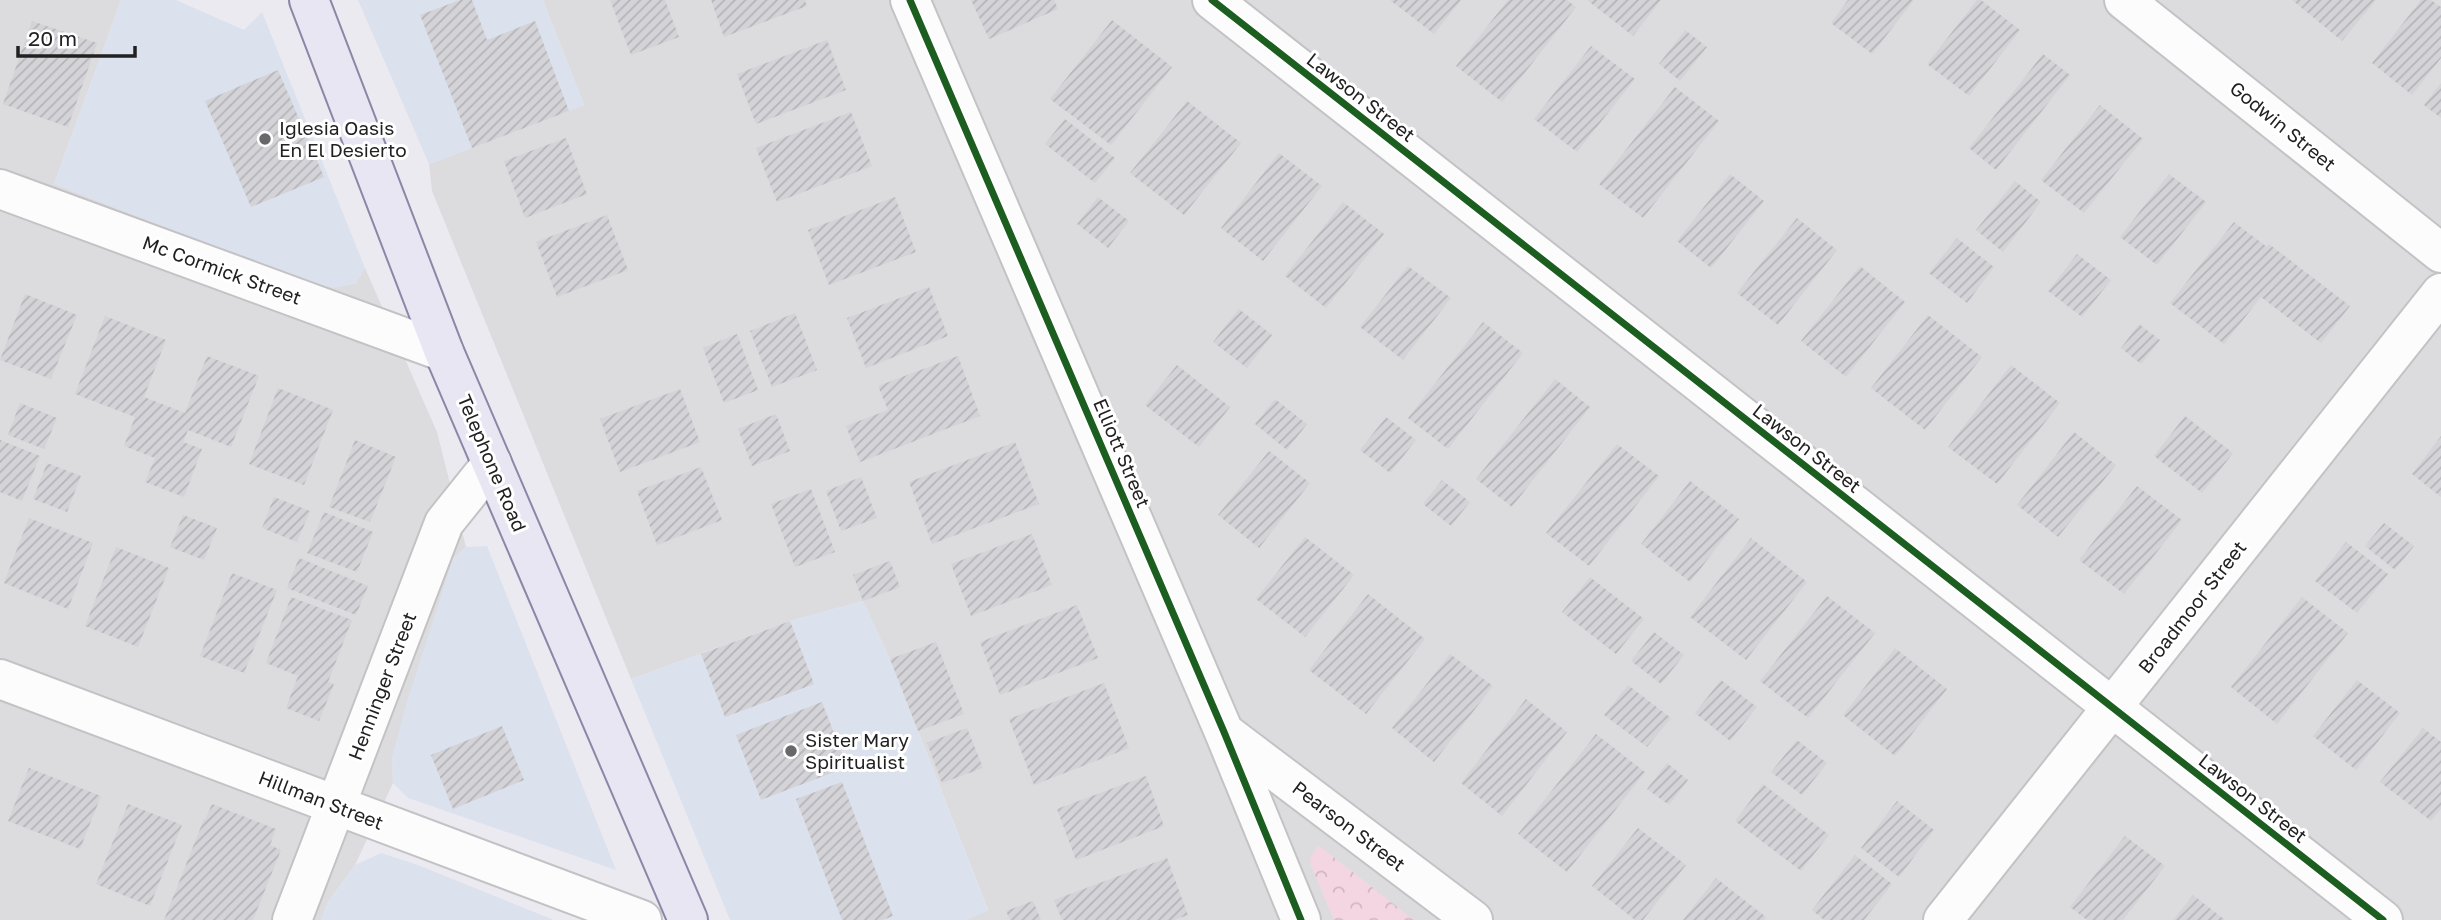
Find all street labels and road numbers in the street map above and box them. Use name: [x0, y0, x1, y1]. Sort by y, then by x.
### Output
street label: Lawson Street: [1303, 47, 1420, 146]
street label: Godwin Street: [2226, 76, 2341, 175]
street label: Mc Cormick Street: [140, 230, 305, 309]
street label: Telephone Road: [453, 391, 532, 535]
street label: Elliott Street: [1089, 395, 1156, 511]
street label: Lawson Street: [1749, 398, 1866, 497]
street label: Broadmoor Street: [2133, 536, 2250, 678]
street label: Henninger Street: [343, 609, 420, 763]
street label: Lawson Street: [2195, 748, 2312, 847]
street label: Hillman Street: [255, 765, 387, 834]
street label: Pearson Street: [1288, 776, 1410, 876]

